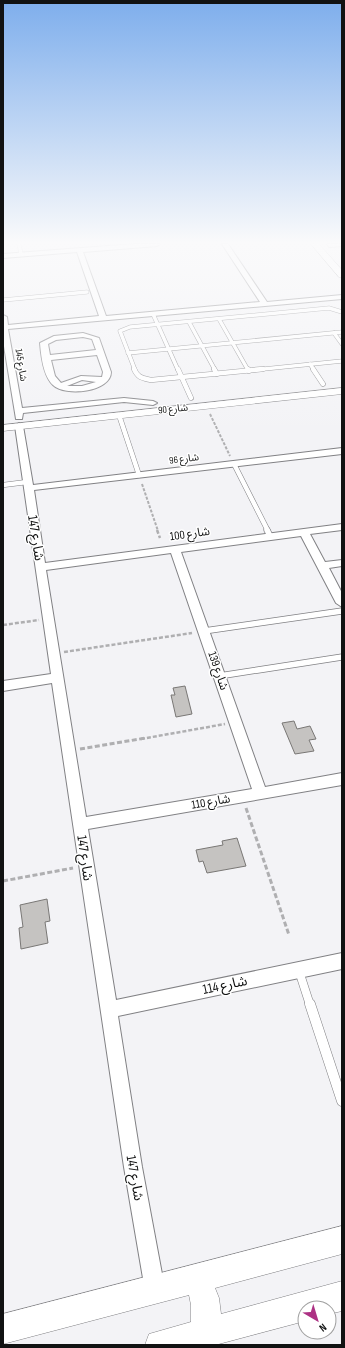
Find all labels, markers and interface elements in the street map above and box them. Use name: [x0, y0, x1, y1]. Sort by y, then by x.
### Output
street label: شارع 145: [12, 348, 30, 382]
street label: شارع 90: [157, 401, 189, 418]
street label: شارع 96: [168, 451, 200, 468]
street label: شارع 147: [22, 514, 48, 562]
street label: شارع 100: [169, 524, 211, 545]
street label: شارع 139: [203, 650, 232, 693]
street label: شارع 110: [190, 791, 232, 814]
street label: شارع 147: [71, 834, 97, 882]
street label: شارع 114: [201, 972, 249, 1000]
street label: شارع 147: [121, 1154, 147, 1202]
north arrow: [297, 1300, 337, 1340]
text: N: [316, 1321, 329, 1334]

